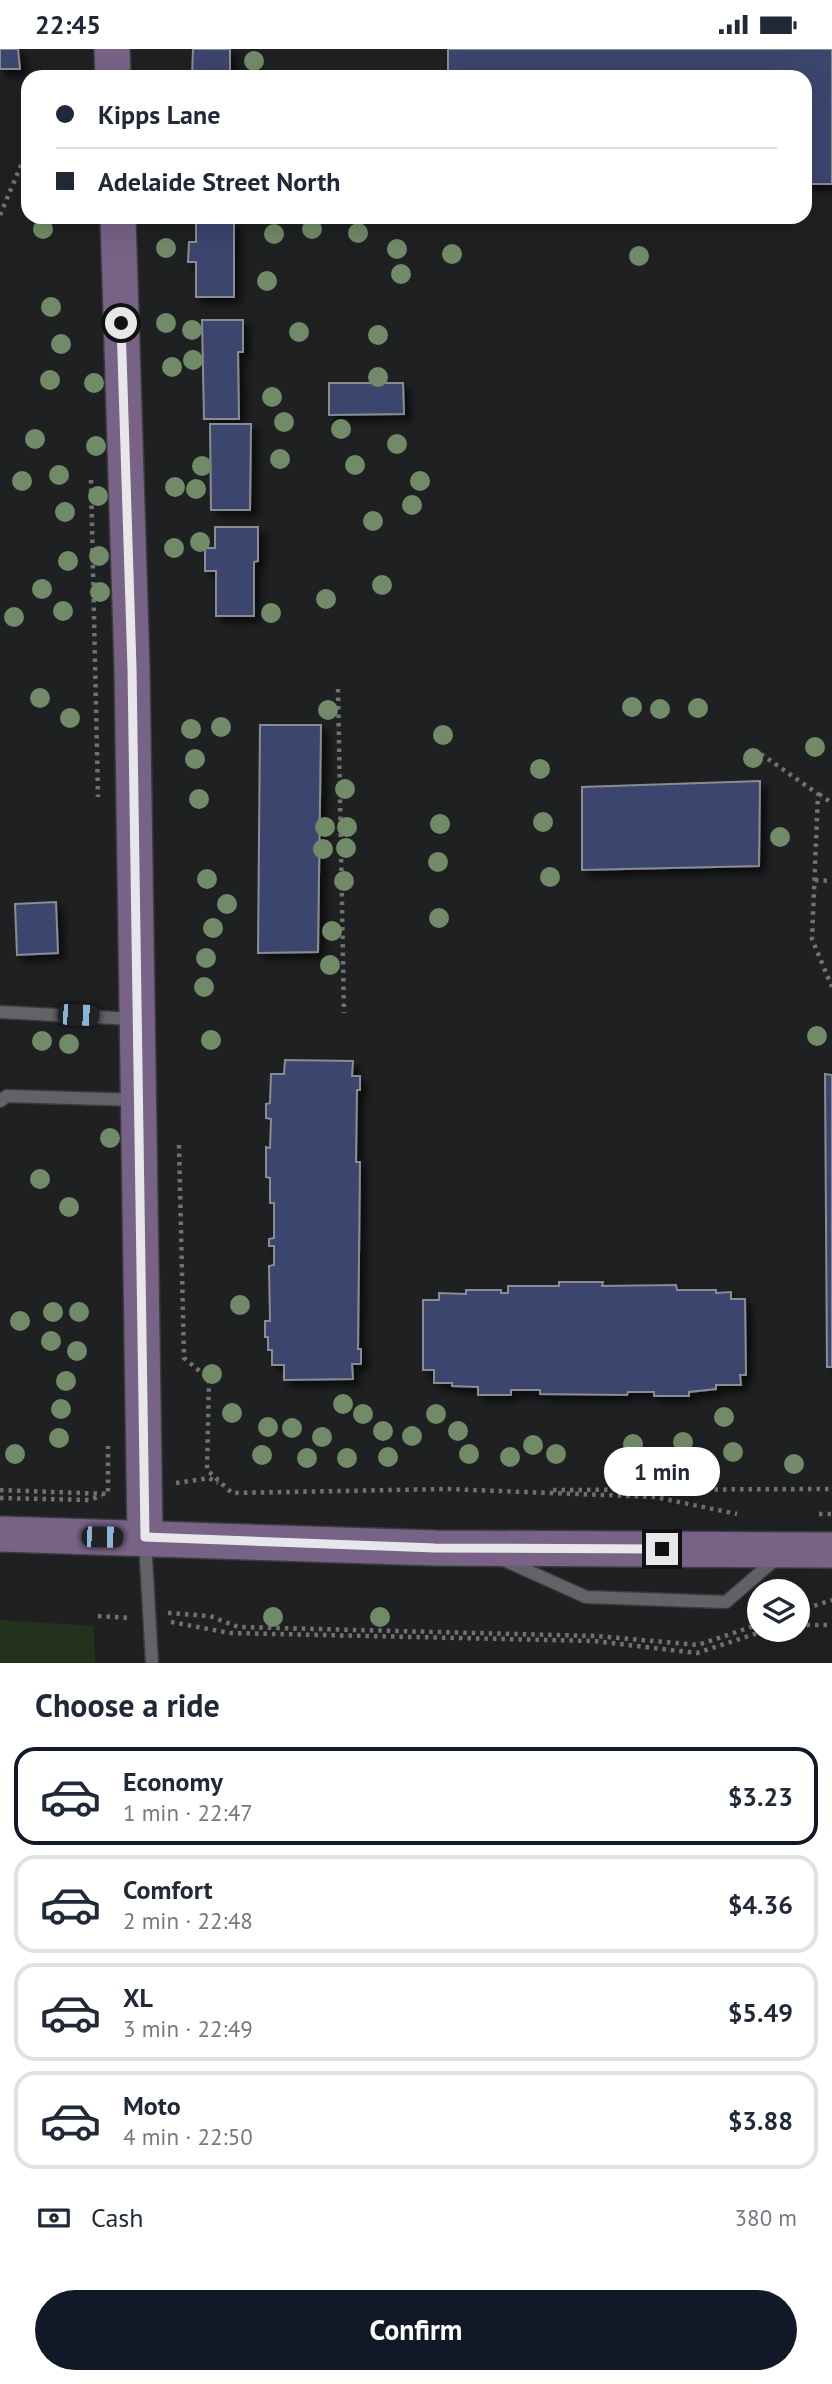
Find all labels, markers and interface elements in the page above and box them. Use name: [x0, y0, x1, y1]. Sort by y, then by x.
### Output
text: 22:45: [35, 8, 101, 41]
text: Kipps Lane: [98, 98, 220, 131]
text: Adelaide Street North: [98, 165, 340, 198]
route start: [105, 307, 137, 339]
car: [57, 1004, 100, 1026]
callout: 1 min: [604, 1447, 720, 1497]
text: 1 min: [634, 1457, 690, 1486]
car: [81, 1526, 124, 1548]
route end: [646, 1533, 678, 1565]
map controls: [747, 1579, 810, 1642]
button: layers: [747, 1579, 810, 1642]
text: Choose a ride: [35, 1684, 220, 1726]
icon: car: [39, 1765, 102, 1828]
text: Economy: [123, 1765, 223, 1798]
text: $3.23: [728, 1780, 793, 1813]
text: 1 min · 22:47: [123, 1798, 253, 1827]
icon: car: [39, 1873, 102, 1936]
text: Comfort: [123, 1873, 213, 1906]
text: $4.36: [728, 1888, 793, 1921]
text: 2 min · 22:48: [123, 1906, 253, 1935]
icon: car: [39, 1981, 102, 2044]
text: XL: [123, 1981, 153, 2014]
text: $5.49: [728, 1996, 793, 2029]
text: 3 min · 22:49: [123, 2014, 253, 2043]
icon: car: [39, 2089, 102, 2152]
text: Moto: [123, 2089, 181, 2122]
text: $3.88: [728, 2104, 793, 2137]
text: 4 min · 22:50: [123, 2122, 253, 2151]
icon: cash: [35, 2199, 73, 2237]
text: Cash: [91, 2201, 143, 2234]
text: 380 m: [735, 2203, 797, 2232]
button: Confirm: [35, 2290, 797, 2370]

